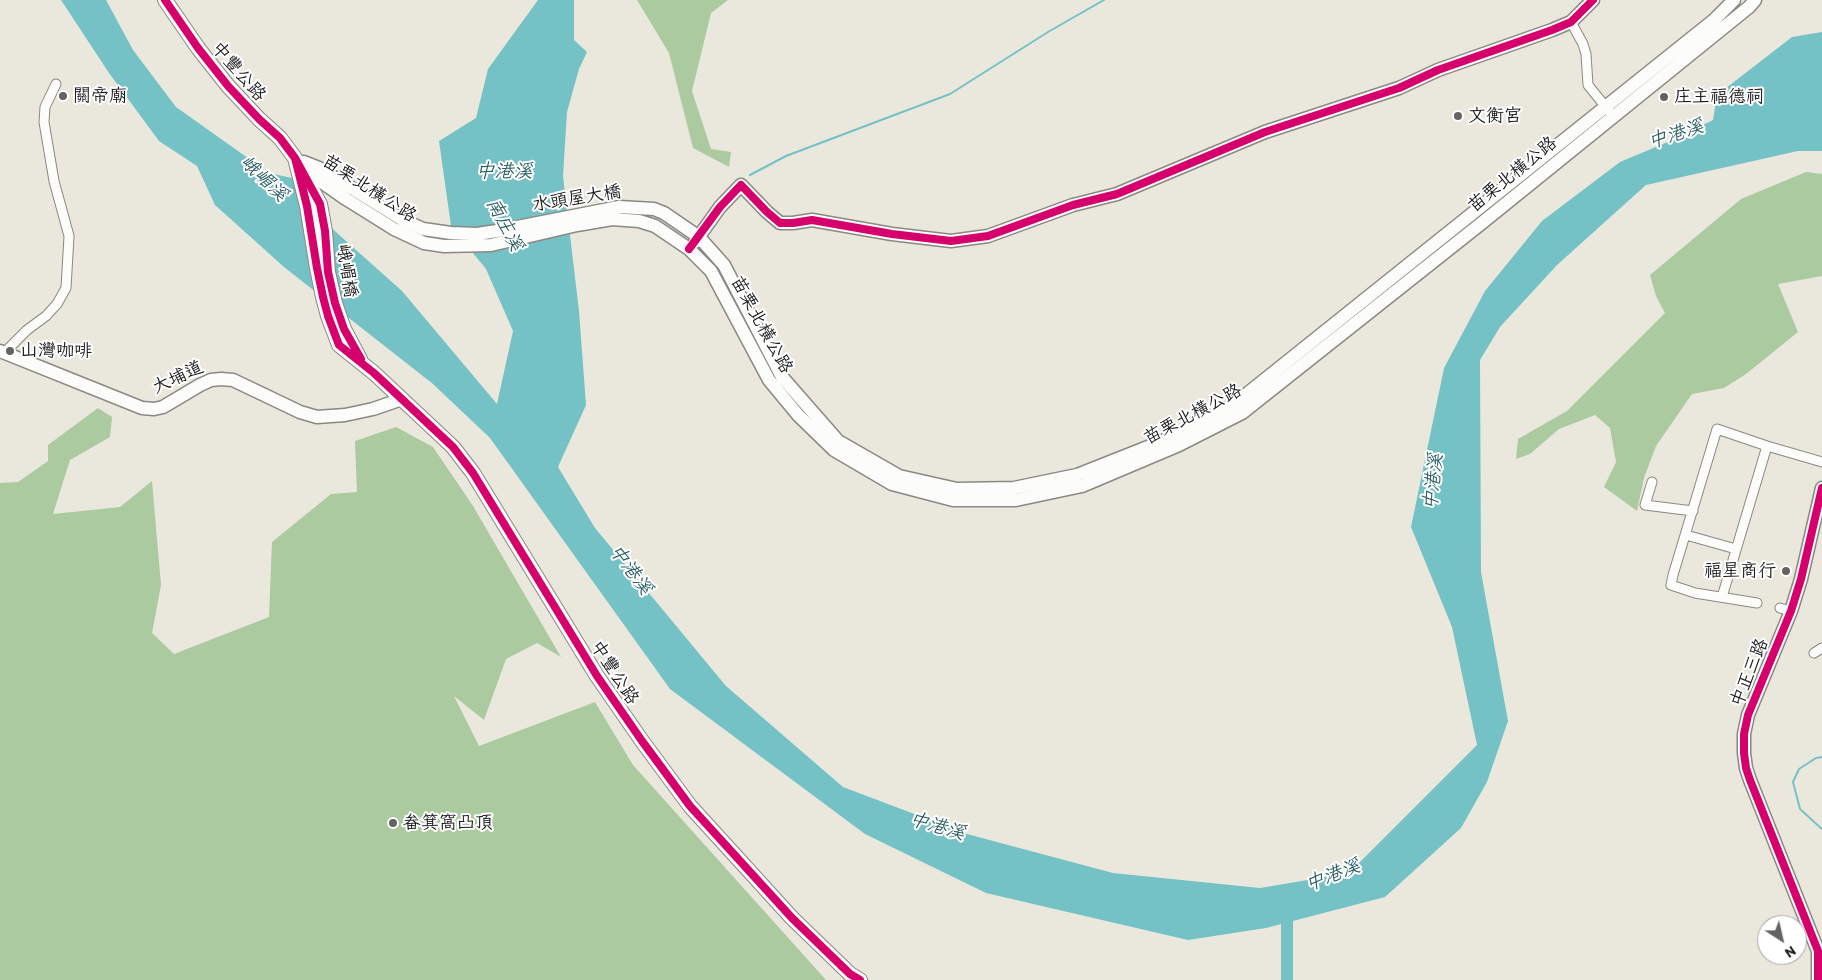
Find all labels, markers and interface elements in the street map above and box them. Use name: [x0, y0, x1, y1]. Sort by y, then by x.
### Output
street label: 中豐公路: [206, 38, 270, 106]
place label: 關帝廟: [73, 85, 127, 107]
place label: 庄主福德祠: [1674, 86, 1764, 108]
marker: 關帝廟: [57, 90, 69, 102]
marker: 庄主福德祠: [1658, 91, 1670, 103]
place label: 文衡宮: [1468, 105, 1522, 127]
marker: 文衡宮: [1452, 110, 1464, 122]
water label: 中港溪: [1645, 115, 1707, 155]
street label: 苗栗北橫公路: [1464, 133, 1562, 217]
water label: 峨嵋溪: [234, 151, 292, 207]
street label: 苗栗北橫公路: [318, 151, 420, 227]
water label: 中港溪: [476, 161, 532, 183]
street label: 水頭屋大橋: [531, 181, 623, 217]
water label: 南庄溪: [481, 194, 527, 256]
street label: 峨嵋橋: [331, 243, 361, 299]
street label: 苗栗北橫公路: [725, 273, 797, 377]
place label: 山灣咖啡: [20, 340, 92, 362]
marker: 山灣咖啡: [4, 345, 16, 357]
street label: 大埔道: [149, 357, 207, 399]
street label: 苗栗北橫公路: [1140, 380, 1246, 450]
water label: 中港溪: [1420, 452, 1448, 512]
water label: 中港溪: [604, 540, 656, 600]
place label: 福星商行: [1704, 560, 1776, 582]
marker: 福星商行: [1780, 565, 1792, 577]
street label: 中正三路: [1727, 636, 1773, 710]
street label: 中豐公路: [585, 637, 643, 709]
water label: 中港溪: [906, 808, 968, 846]
place label: 畚箕窩凸頂: [403, 812, 493, 834]
marker: 畚箕窩凸頂: [387, 817, 399, 829]
water label: 中港溪: [1302, 855, 1364, 897]
north arrow: [1757, 915, 1807, 965]
text: N: [1782, 942, 1799, 962]

